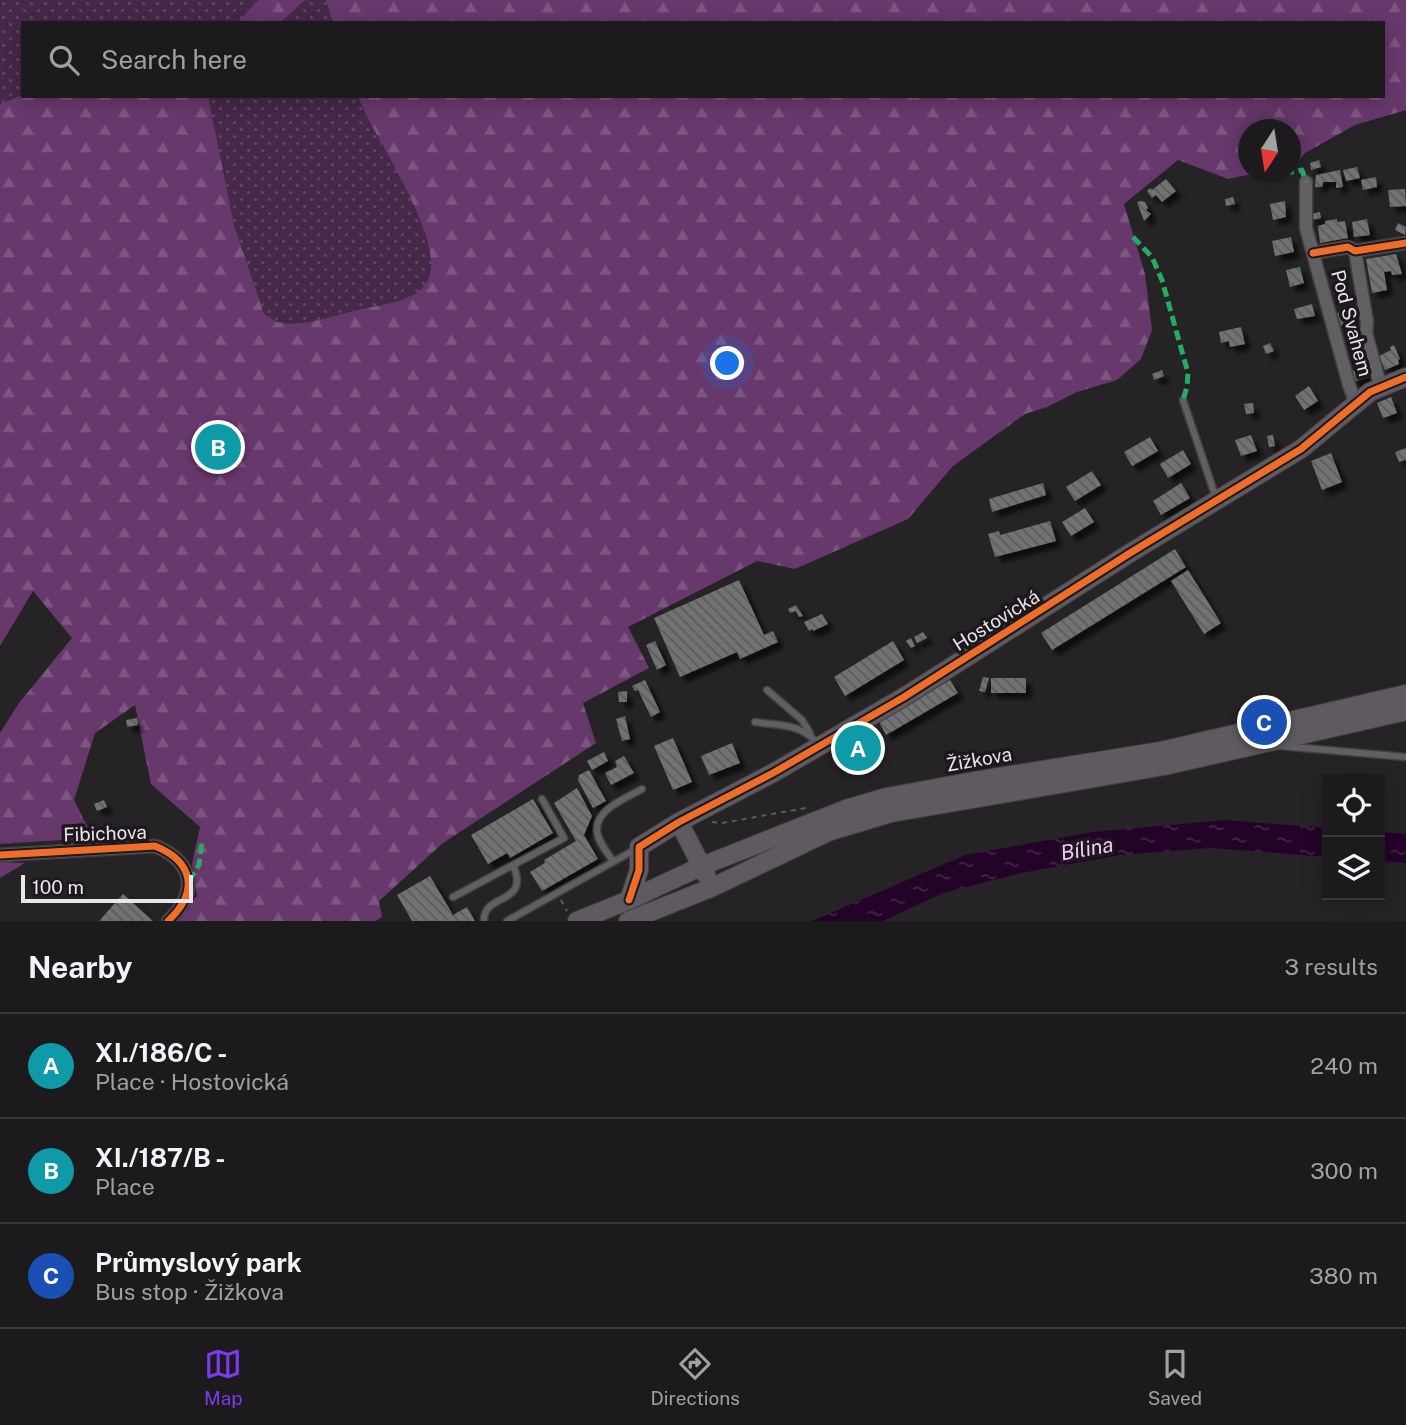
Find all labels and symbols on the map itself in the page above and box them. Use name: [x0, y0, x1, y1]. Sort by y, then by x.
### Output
north arrow: [1238, 119, 1301, 182]
street label: Pod Svahem: [1327, 267, 1377, 379]
your location: [710, 346, 744, 380]
pin: B: [195, 421, 241, 473]
street label: Hostovická: [949, 585, 1043, 655]
pin: C: [1241, 696, 1287, 748]
pin: A: [835, 722, 881, 774]
street label: Žižkova: [944, 742, 1014, 776]
street label: Fibichova: [63, 821, 147, 845]
water label: Bílina: [1059, 832, 1115, 865]
scale bar: [21, 872, 192, 904]

